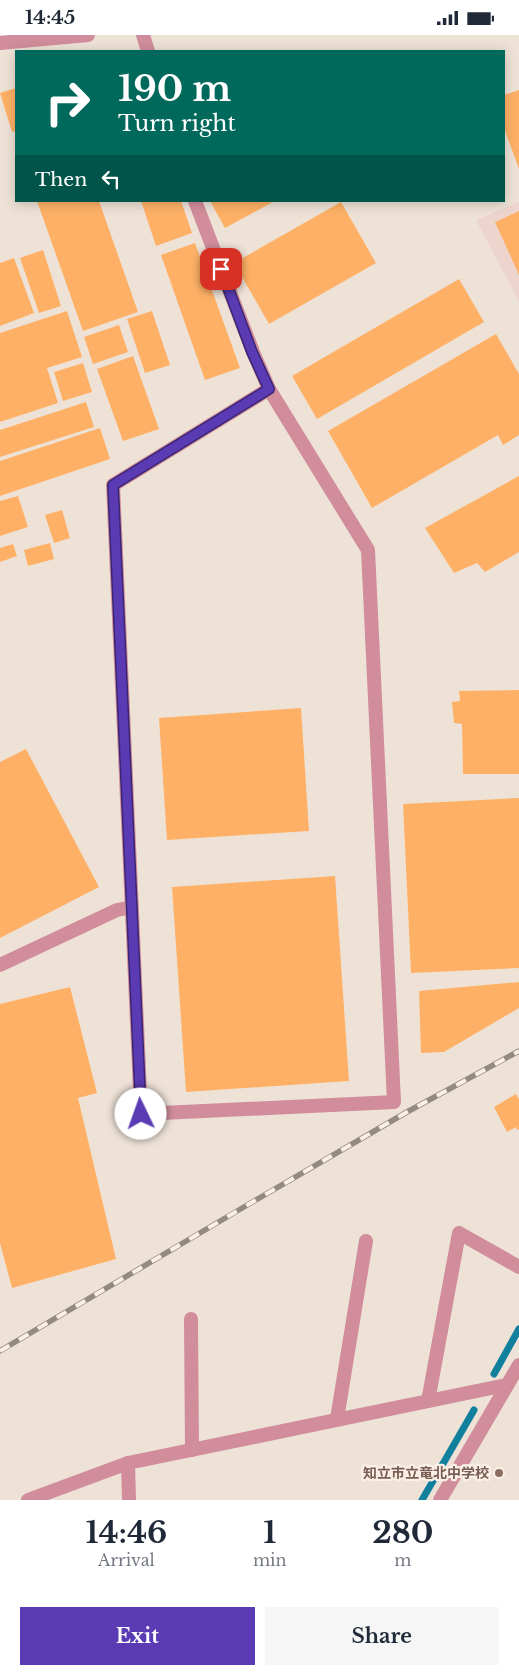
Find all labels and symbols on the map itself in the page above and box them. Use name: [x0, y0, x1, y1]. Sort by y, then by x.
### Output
pin: [200, 248, 242, 290]
position arrow: [114, 1087, 166, 1139]
place label: 知立市立竜北中学校: [363, 1464, 489, 1482]
marker: 知立市立竜北中学校: [493, 1467, 505, 1479]

